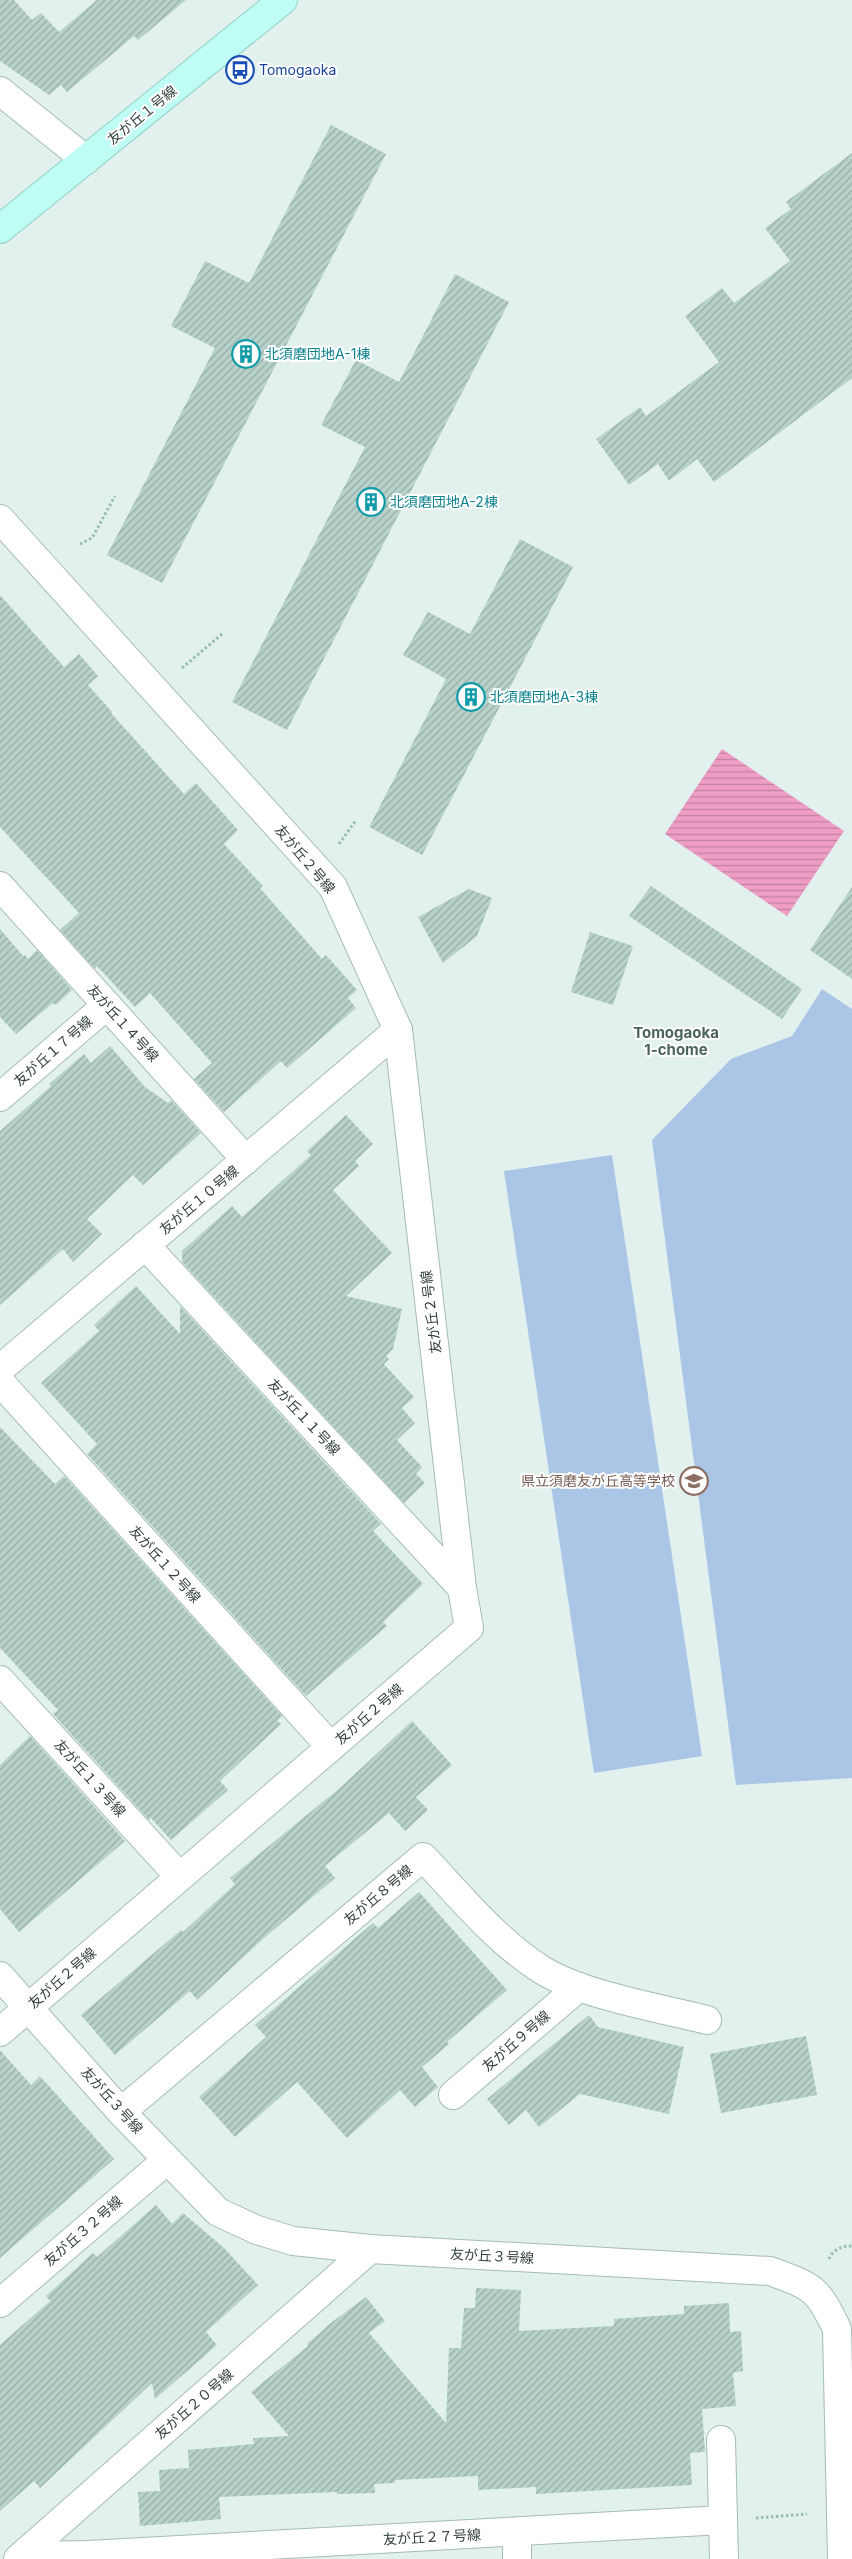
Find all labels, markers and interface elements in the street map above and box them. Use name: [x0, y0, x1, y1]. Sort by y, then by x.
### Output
bus stop icon: Tomogaoka: [225, 55, 255, 85]
place label: Tomogaoka: [259, 61, 336, 78]
street label: 友が丘１号線: [104, 82, 180, 148]
building icon: 北須磨団地A-1棟: [231, 339, 261, 369]
place label: 北須磨団地A-1棟: [265, 345, 370, 362]
building icon: 北須磨団地A-2棟: [356, 487, 386, 517]
place label: 北須磨団地A-2棟: [390, 493, 498, 510]
building icon: 北須磨団地A-3棟: [456, 682, 486, 712]
place label: 北須磨団地A-3棟: [490, 688, 598, 705]
street label: 友が丘２号線: [272, 821, 339, 896]
street label: 友が丘１４号線: [84, 981, 162, 1065]
street label: 友が丘１７号線: [10, 1012, 95, 1089]
district label: Tomogaoka 1-chome: [633, 1023, 719, 1059]
street label: 友が丘１０号線: [156, 1162, 242, 1238]
street label: 友が丘２号線: [417, 1269, 444, 1355]
street label: 友が丘１１号線: [265, 1375, 344, 1458]
school or university icon: 県立須磨友が丘高等学校: [679, 1466, 709, 1496]
place label: 県立須磨友が丘高等学校: [521, 1472, 675, 1489]
street label: 友が丘１２号線: [126, 1522, 204, 1606]
street label: 友が丘２号線: [331, 1680, 406, 1748]
street label: 友が丘１３号線: [51, 1736, 129, 1820]
street label: 友が丘８号線: [340, 1861, 415, 1928]
street label: 友が丘２号線: [24, 1944, 99, 2012]
street label: 友が丘９号線: [478, 2007, 553, 2075]
street label: 友が丘３号線: [78, 2063, 147, 2137]
street label: 友が丘３２号線: [40, 2192, 125, 2269]
street label: 友が丘３号線: [450, 2245, 534, 2266]
street label: 友が丘２０号線: [151, 2365, 236, 2442]
street label: 友が丘２７号線: [383, 2525, 481, 2548]

